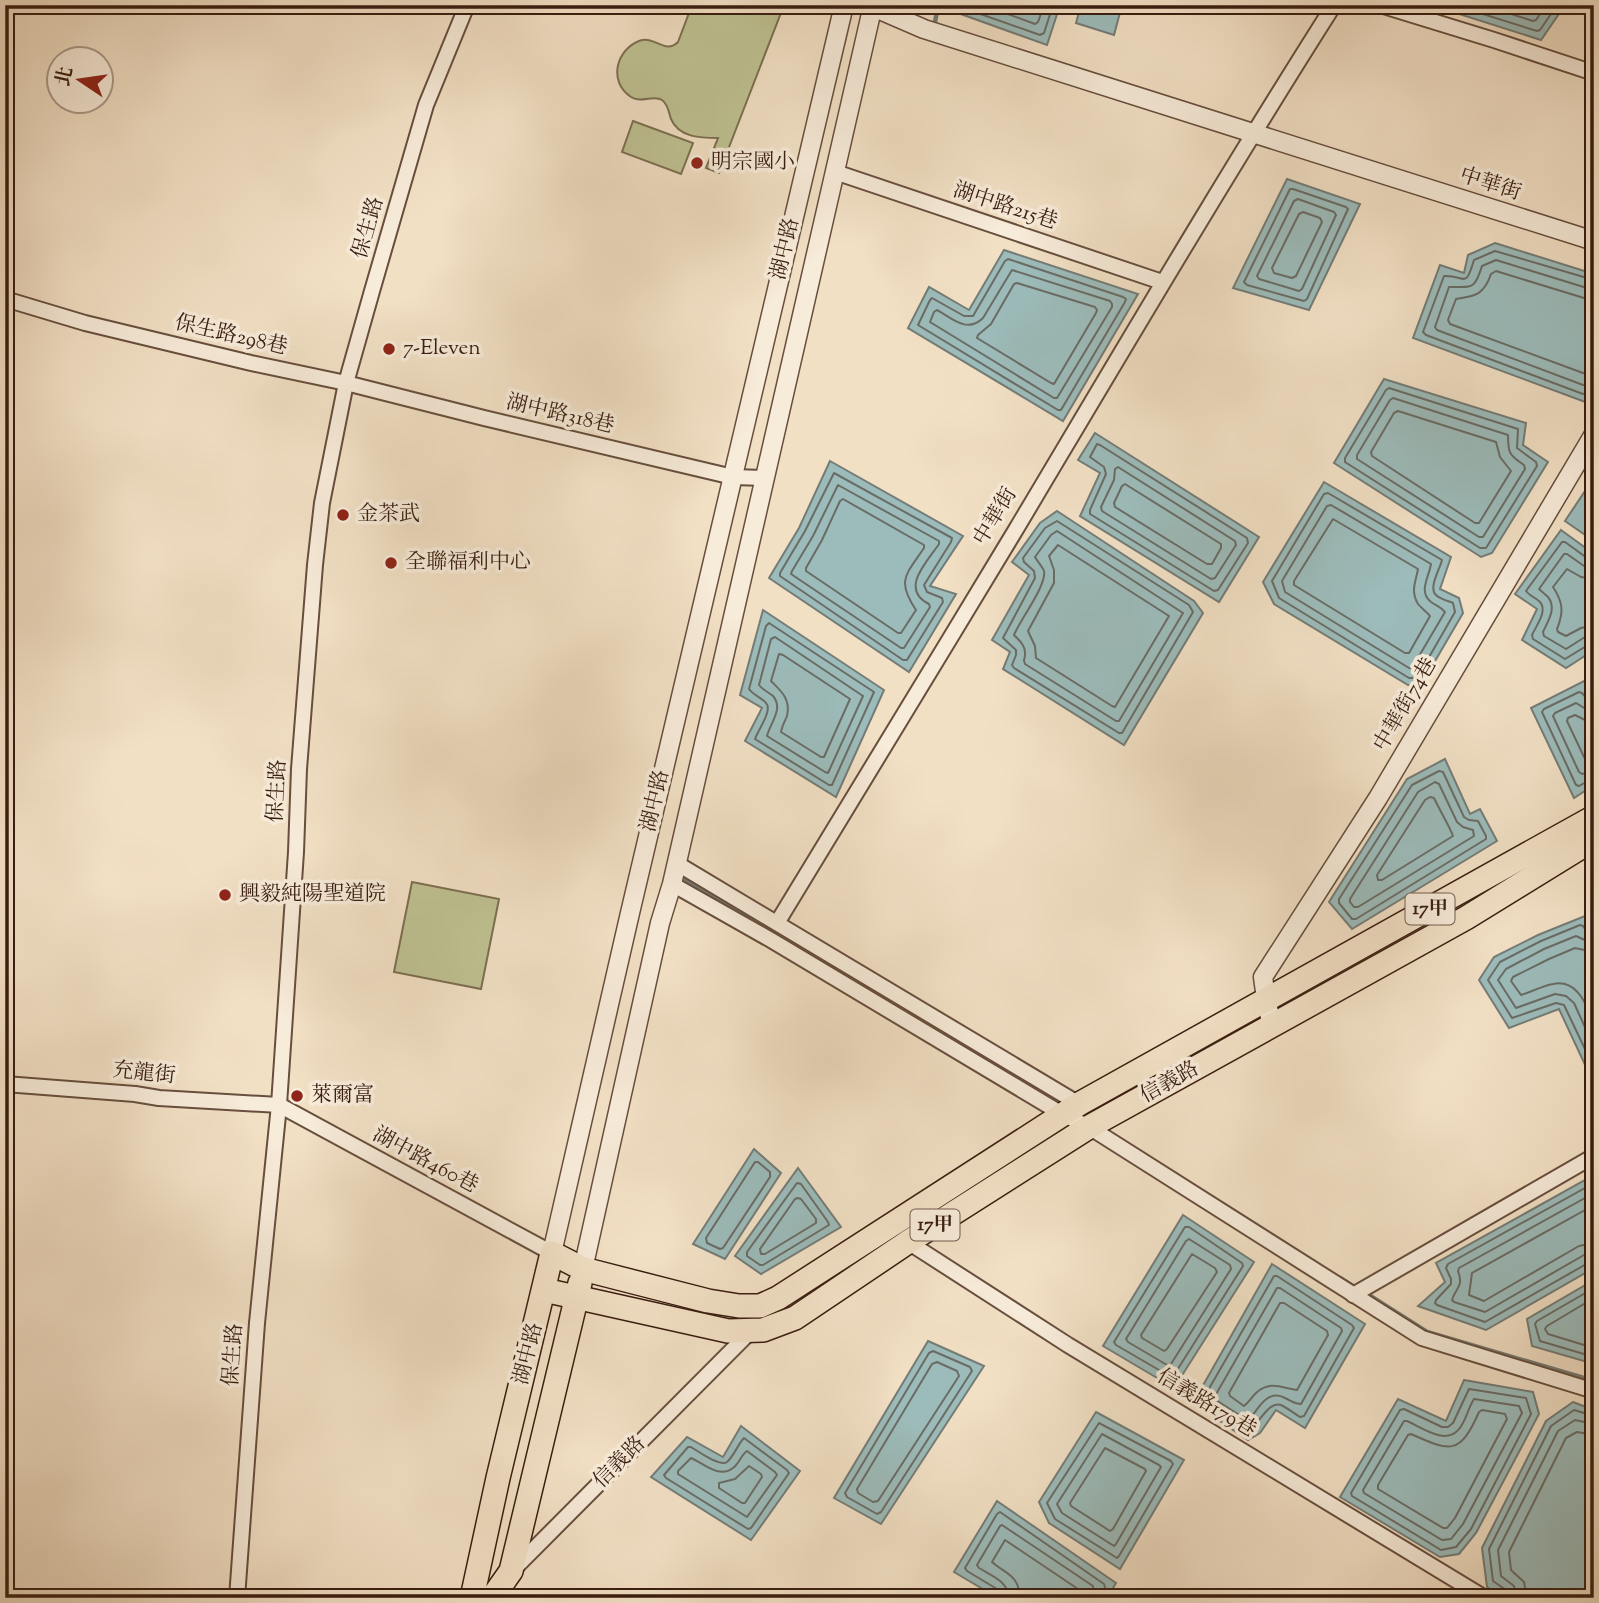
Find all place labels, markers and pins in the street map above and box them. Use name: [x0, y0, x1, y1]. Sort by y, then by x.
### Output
place label: 明宗國小: [711, 148, 795, 178]
marker: 明宗國小: [689, 155, 705, 171]
place label: 7-Eleven: [403, 334, 481, 364]
marker: 7-Eleven: [381, 341, 397, 357]
place label: 金茶武: [357, 500, 420, 530]
marker: 金茶武: [335, 507, 351, 523]
place label: 全聯福利中心: [405, 548, 531, 578]
marker: 全聯福利中心: [383, 555, 399, 571]
place label: 興毅純陽聖道院: [239, 880, 386, 910]
marker: 興毅純陽聖道院: [217, 887, 233, 903]
place label: 萊爾富: [311, 1081, 374, 1111]
marker: 萊爾富: [289, 1088, 305, 1104]

